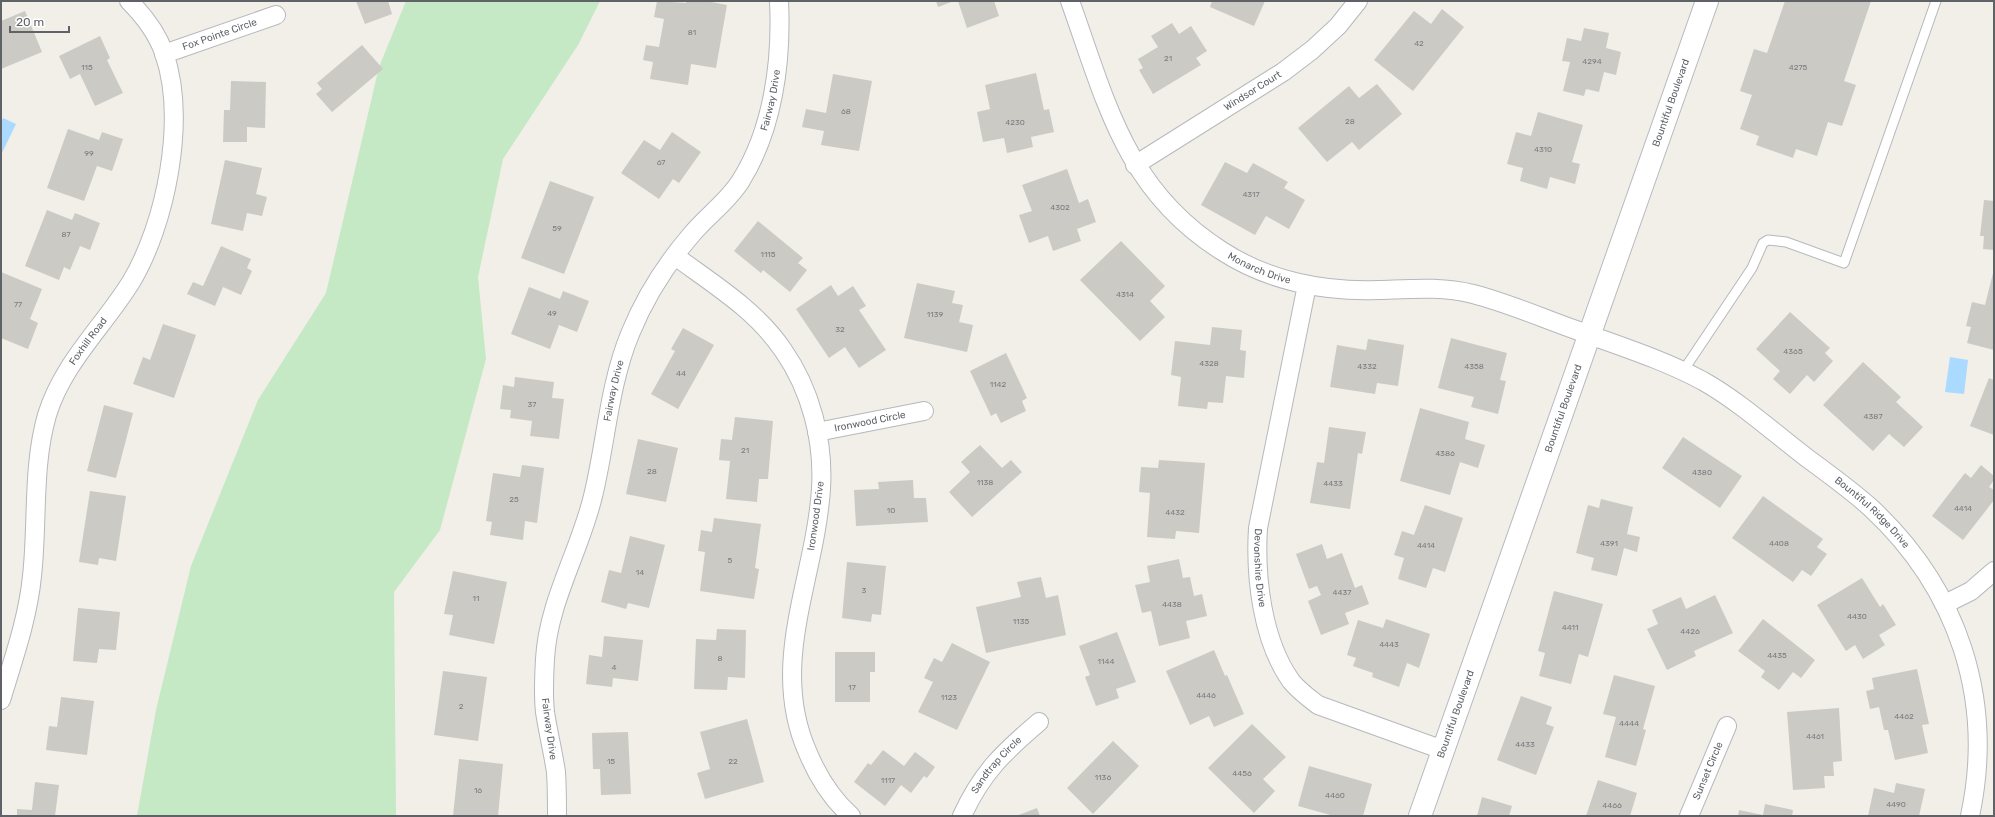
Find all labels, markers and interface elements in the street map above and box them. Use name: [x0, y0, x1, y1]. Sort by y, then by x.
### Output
scale bar: [10, 8, 69, 34]
text: 20 m: [16, 15, 44, 29]
street label: Fox Pointe Circle: [181, 16, 259, 53]
house number: 81: [688, 28, 696, 37]
house number: 42: [1414, 39, 1424, 48]
house number: 21: [1164, 54, 1172, 63]
house number: 4294: [1582, 57, 1602, 66]
street label: Bountiful Boulevard: [1650, 57, 1692, 149]
house number: 115: [81, 63, 93, 72]
house number: 4275: [1789, 63, 1808, 72]
street label: Windsor Court: [1222, 68, 1284, 114]
street label: Fairway Drive: [758, 69, 783, 132]
house number: 68: [841, 107, 851, 116]
house number: 28: [1345, 117, 1355, 126]
house number: 4230: [1005, 118, 1025, 127]
house number: 4310: [1534, 145, 1552, 154]
house number: 99: [84, 149, 94, 158]
house number: 67: [657, 158, 665, 167]
house number: 4317: [1242, 190, 1260, 199]
house number: 4302: [1050, 203, 1070, 212]
house number: 59: [552, 224, 562, 233]
house number: 87: [61, 230, 71, 239]
house number: 1115: [760, 250, 776, 259]
street label: Monarch Drive: [1226, 250, 1292, 287]
house number: 4314: [1116, 290, 1134, 299]
house number: 77: [14, 300, 22, 309]
house number: 49: [547, 309, 557, 318]
house number: 1139: [927, 310, 943, 319]
street label: Foxhill Road: [67, 315, 110, 367]
house number: 32: [835, 325, 845, 334]
house number: 4365: [1783, 347, 1803, 356]
street label: Fairway Drive: [601, 358, 627, 422]
house number: 4328: [1199, 359, 1219, 368]
house number: 4332: [1357, 362, 1377, 371]
house number: 4358: [1464, 362, 1484, 371]
street label: Bountiful Boulevard: [1542, 363, 1585, 454]
house number: 44: [676, 369, 686, 378]
house number: 1142: [990, 380, 1007, 389]
house number: 37: [528, 400, 536, 409]
street label: Ironwood Circle: [833, 409, 907, 434]
house number: 4387: [1864, 412, 1882, 421]
house number: 21: [741, 446, 749, 455]
house number: 4386: [1435, 449, 1455, 458]
house number: 28: [647, 467, 657, 476]
house number: 4380: [1692, 468, 1712, 477]
street label: Bountiful Ridge Drive: [1832, 474, 1912, 551]
house number: 1138: [977, 478, 993, 487]
house number: 4433: [1323, 479, 1343, 488]
street label: Ironwood Drive: [805, 480, 827, 551]
house number: 25: [509, 495, 519, 504]
house number: 4414: [1954, 504, 1972, 513]
house number: 10: [887, 506, 895, 515]
house number: 4432: [1165, 508, 1185, 517]
street label: Devonshire Drive: [1251, 528, 1268, 609]
house number: 4391: [1600, 539, 1618, 548]
house number: 4408: [1769, 539, 1789, 548]
house number: 4414: [1417, 541, 1435, 550]
house number: 5: [728, 556, 733, 565]
house number: 14: [636, 568, 644, 577]
house number: 3: [862, 586, 867, 595]
house number: 4437: [1333, 588, 1351, 597]
house number: 11: [473, 594, 479, 603]
house number: 4438: [1162, 600, 1182, 609]
house number: 4430: [1847, 612, 1867, 621]
house number: 1135: [1013, 617, 1029, 626]
house number: 4411: [1562, 623, 1578, 632]
house number: 4426: [1680, 627, 1700, 636]
house number: 4443: [1379, 640, 1399, 649]
house number: 4435: [1767, 651, 1787, 660]
house number: 8: [717, 654, 723, 663]
house number: 1144: [1098, 657, 1114, 666]
house number: 4: [612, 663, 617, 672]
street label: Bountiful Boulevard: [1435, 668, 1477, 760]
house number: 17: [848, 683, 856, 692]
house number: 4446: [1196, 691, 1216, 700]
house number: 1123: [941, 693, 957, 702]
street label: Fairway Drive: [539, 697, 559, 761]
house number: 2: [459, 702, 464, 711]
house number: 4462: [1894, 712, 1914, 721]
house number: 4444: [1619, 719, 1639, 728]
house number: 4461: [1806, 732, 1824, 741]
street label: Sandtrap Circle: [969, 734, 1025, 796]
house number: 4433: [1515, 740, 1535, 749]
street label: Sunset Circle: [1691, 740, 1726, 802]
house number: 15: [607, 757, 615, 766]
house number: 22: [728, 757, 738, 766]
house number: 4456: [1232, 769, 1252, 778]
house number: 1136: [1095, 773, 1111, 782]
house number: 1117: [881, 776, 895, 785]
house number: 16: [474, 786, 482, 795]
house number: 4460: [1325, 791, 1345, 800]
house number: 4490: [1886, 800, 1906, 809]
house number: 4466: [1602, 801, 1622, 810]

